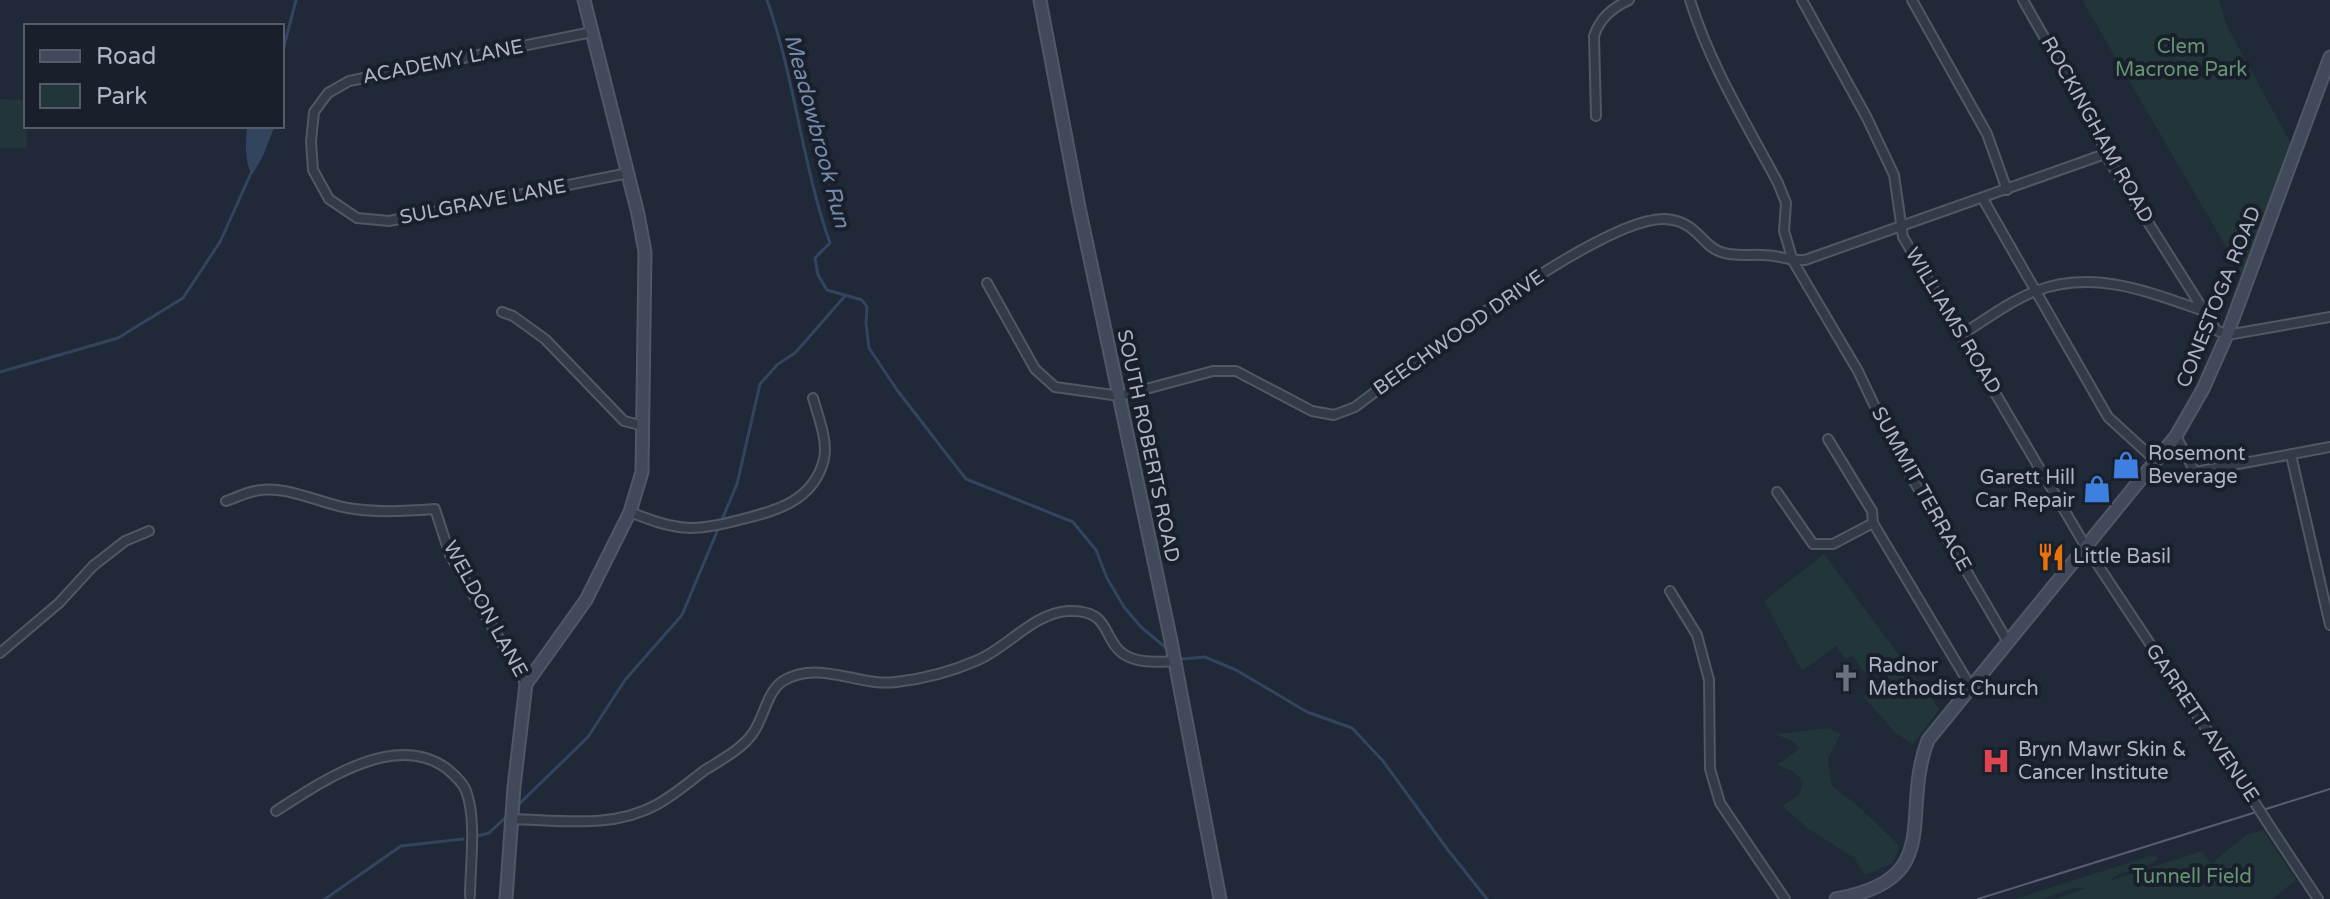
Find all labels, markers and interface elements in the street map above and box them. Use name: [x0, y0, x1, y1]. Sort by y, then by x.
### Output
legend: [24, 24, 284, 128]
water label: Meadowbrook Run: [779, 31, 855, 231]
street label: ROCKINGHAM ROAD: [2036, 33, 2158, 227]
street label: ACADEMY LANE: [361, 35, 525, 89]
park label: Clem Macrone Park: [2115, 35, 2247, 82]
text: Road: [96, 42, 156, 71]
text: Park: [96, 82, 147, 111]
street label: SULGRAVE LANE: [398, 174, 568, 230]
street label: CONESTOGA ROAD: [2172, 203, 2266, 391]
street label: WILLIAMS ROAD: [1900, 243, 2006, 399]
street label: BEECHWOOD DRIVE: [1369, 265, 1549, 401]
street label: SOUTH ROBERTS ROAD: [1112, 327, 1184, 565]
street label: SUMMIT TERRACE: [1866, 403, 1976, 575]
place label: Rosemont Beverage: [2148, 442, 2246, 489]
shop icon: Rosemont Beverage: [2111, 450, 2141, 480]
place label: Garett Hill Car Repair: [1975, 466, 2075, 513]
shop icon: Garett Hill Car Repair: [2082, 474, 2112, 504]
street label: WELDON LANE: [438, 537, 532, 681]
restaurant icon: Little Basil: [2036, 542, 2066, 572]
place label: Little Basil: [2073, 545, 2171, 569]
street label: GARRETT AVENUE: [2140, 639, 2264, 807]
place label: Radnor Methodist Church: [1868, 654, 2039, 701]
church icon: Radnor Methodist Church: [1831, 663, 1861, 693]
place label: Bryn Mawr Skin & Cancer Institute: [2018, 738, 2187, 785]
hospital icon: Bryn Mawr Skin & Cancer Institute: [1981, 746, 2011, 776]
park label: Tunnell Field: [2132, 865, 2252, 889]

